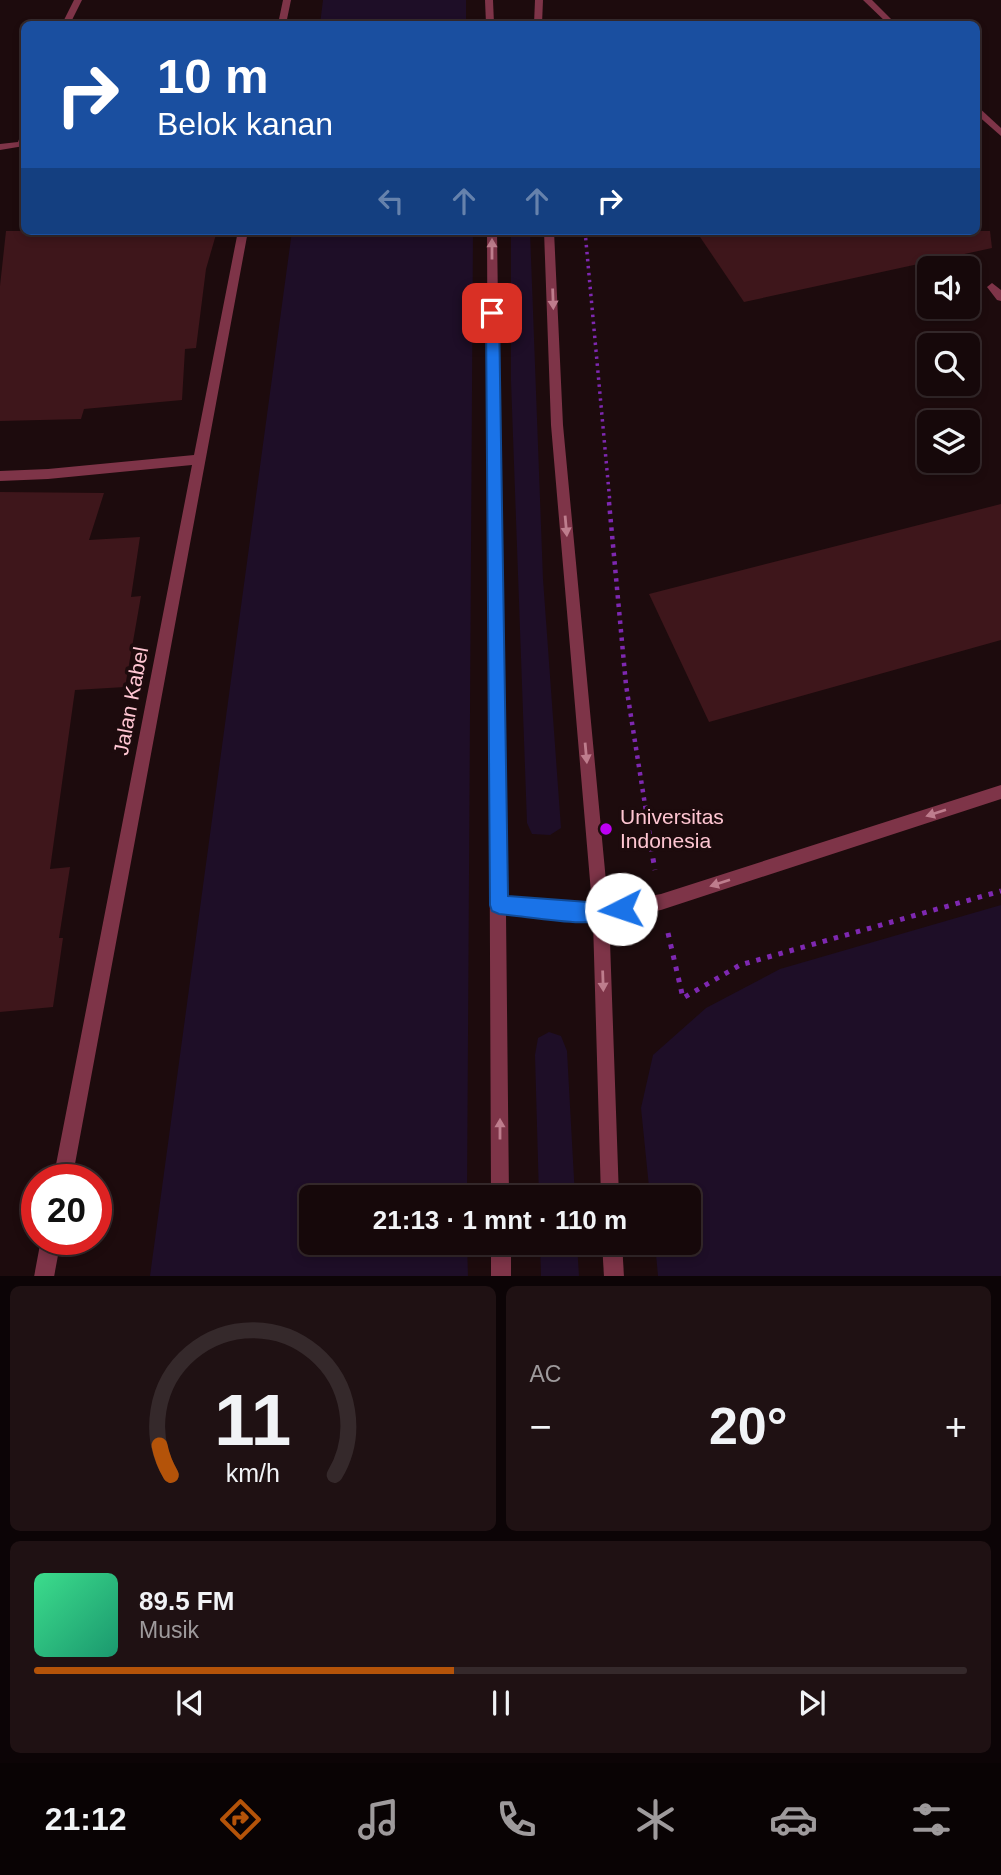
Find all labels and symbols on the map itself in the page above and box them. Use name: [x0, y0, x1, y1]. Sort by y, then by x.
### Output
one-way arrow: [486, 237, 498, 259]
pin: [462, 283, 522, 343]
one-way arrow: [547, 288, 558, 310]
one-way arrow: [561, 515, 572, 537]
street label: Jalan Kabel: [109, 645, 152, 757]
one-way arrow: [581, 742, 592, 764]
place label: Universitas Indonesia: [620, 805, 724, 852]
one-way arrow: [925, 808, 946, 819]
marker: Universitas Indonesia: [598, 821, 614, 837]
position arrow: [584, 872, 658, 946]
one-way arrow: [709, 878, 730, 889]
one-way arrow: [597, 970, 609, 992]
one-way arrow: [494, 1118, 506, 1140]
speed limit sign: 20: [21, 1164, 112, 1255]

